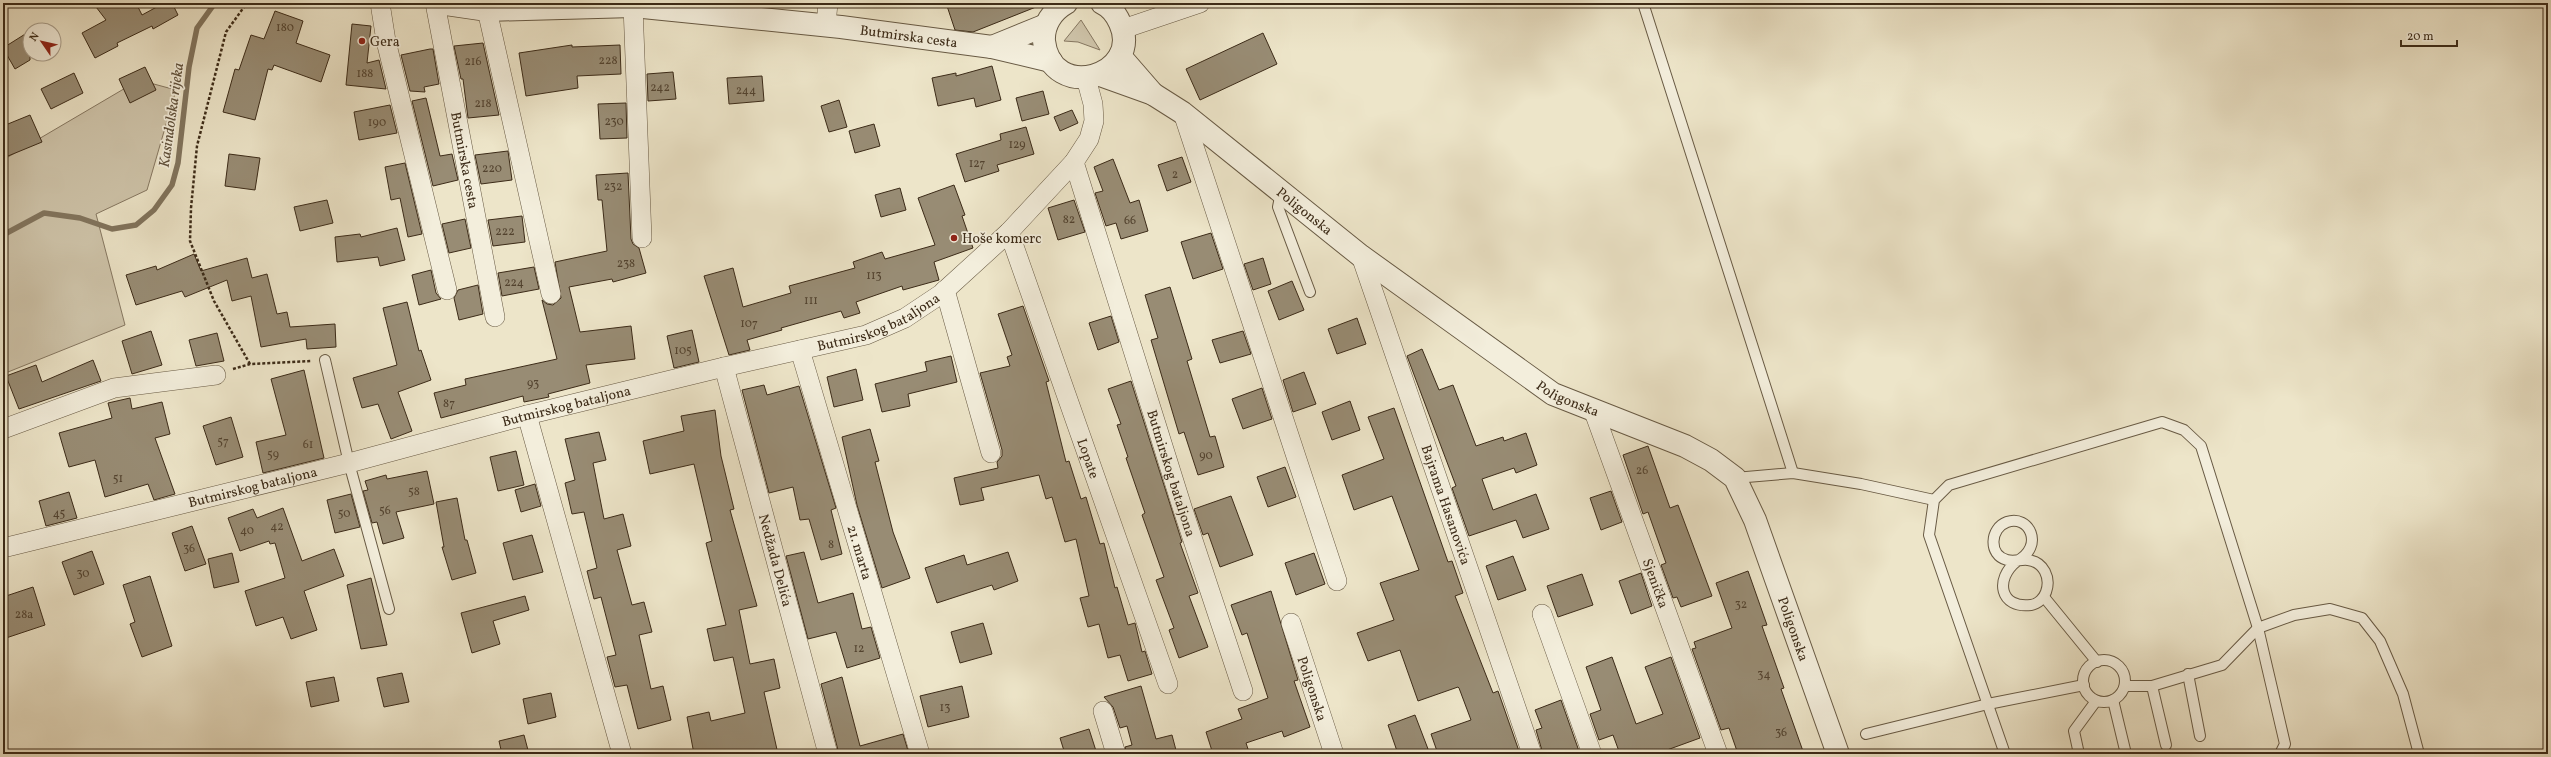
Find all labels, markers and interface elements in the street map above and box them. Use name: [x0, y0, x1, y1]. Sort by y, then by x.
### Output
house number: 180: [276, 20, 294, 36]
north arrow: [22, 22, 62, 62]
street label: Butmirska cesta: [859, 22, 959, 53]
scale bar: [2401, 22, 2457, 48]
text: 20 m: [2407, 29, 2434, 45]
text: N: [26, 30, 43, 45]
place label: Gera: [370, 33, 400, 52]
marker: Gera: [357, 36, 367, 46]
house number: 228: [599, 53, 617, 69]
house number: 216: [464, 54, 482, 70]
water label: Kasindolska rijeka: [155, 62, 190, 169]
house number: 188: [357, 66, 373, 82]
house number: 242: [650, 80, 670, 96]
house number: 244: [736, 83, 756, 99]
house number: 218: [474, 96, 492, 112]
street label: Butmirska cesta: [445, 110, 482, 211]
house number: 230: [604, 114, 624, 130]
house number: 190: [368, 115, 386, 131]
house number: 129: [1008, 137, 1026, 153]
house number: 127: [969, 156, 985, 172]
house number: 220: [482, 161, 502, 177]
house number: 2: [1172, 167, 1178, 183]
house number: 232: [604, 179, 622, 195]
street label: Poligonska: [1272, 184, 1336, 240]
house number: 82: [1063, 212, 1075, 228]
house number: 66: [1124, 213, 1136, 229]
house number: 222: [495, 224, 515, 240]
place label: Hoše komerc: [962, 230, 1041, 249]
marker: Hoše komerc: [949, 233, 959, 243]
house number: 238: [617, 256, 635, 272]
house number: 113: [866, 268, 882, 284]
house number: 224: [504, 275, 524, 291]
street label: Butmirskog bataljona: [815, 289, 944, 357]
house number: 111: [804, 293, 818, 309]
house number: 107: [740, 316, 758, 332]
house number: 105: [674, 343, 692, 359]
house number: 93: [527, 376, 539, 392]
street label: Poligonska: [1532, 377, 1602, 422]
street label: Butmirskog bataljona: [500, 382, 633, 432]
house number: 87: [443, 396, 455, 412]
street label: Butmirskog bataljona: [1141, 408, 1199, 540]
house number: 57: [217, 434, 229, 450]
street label: Lopate: [1071, 436, 1103, 482]
house number: 61: [303, 437, 313, 453]
street label: Bajrama Hasanovića: [1416, 443, 1474, 568]
house number: 59: [267, 447, 279, 463]
house number: 90: [1199, 448, 1213, 464]
street label: Butmirskog bataljona: [186, 463, 319, 513]
house number: 26: [1636, 463, 1648, 479]
house number: 51: [113, 471, 123, 487]
house number: 58: [408, 484, 420, 500]
house number: 56: [379, 503, 391, 519]
house number: 45: [53, 506, 66, 522]
house number: 50: [338, 506, 350, 522]
street label: Nedžada Delića: [753, 512, 796, 609]
house number: 42: [270, 519, 284, 535]
house number: 40: [240, 523, 254, 539]
street label: 21. marta: [842, 523, 876, 582]
house number: 8: [828, 537, 834, 553]
house number: 36: [183, 541, 195, 557]
street label: Sjenička: [1637, 556, 1672, 611]
house number: 30: [76, 566, 90, 582]
street label: Poligonska: [1772, 595, 1812, 664]
house number: 32: [1735, 597, 1747, 613]
house number: 28a: [15, 607, 33, 623]
house number: 12: [853, 641, 865, 657]
street label: Poligonska: [1292, 654, 1331, 724]
house number: 34: [1757, 667, 1771, 683]
house number: 13: [940, 700, 950, 716]
house number: 36: [1775, 725, 1787, 741]

